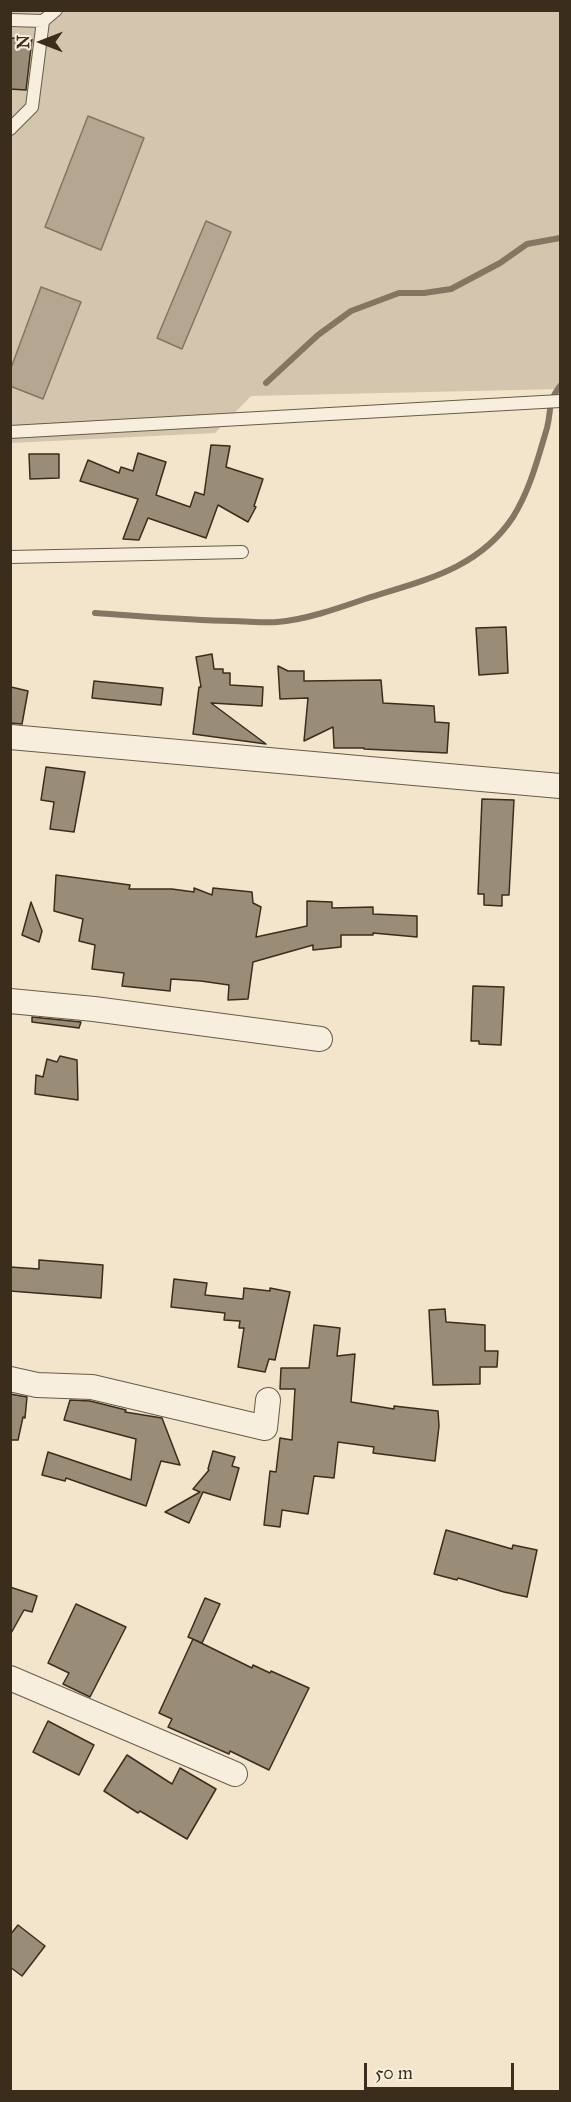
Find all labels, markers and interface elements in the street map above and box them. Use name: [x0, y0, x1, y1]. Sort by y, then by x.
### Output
north arrow: [12, 12, 72, 72]
text: N: [14, 35, 33, 49]
scale bar: [367, 2051, 517, 2089]
text: 50 m: [375, 2062, 413, 2084]

